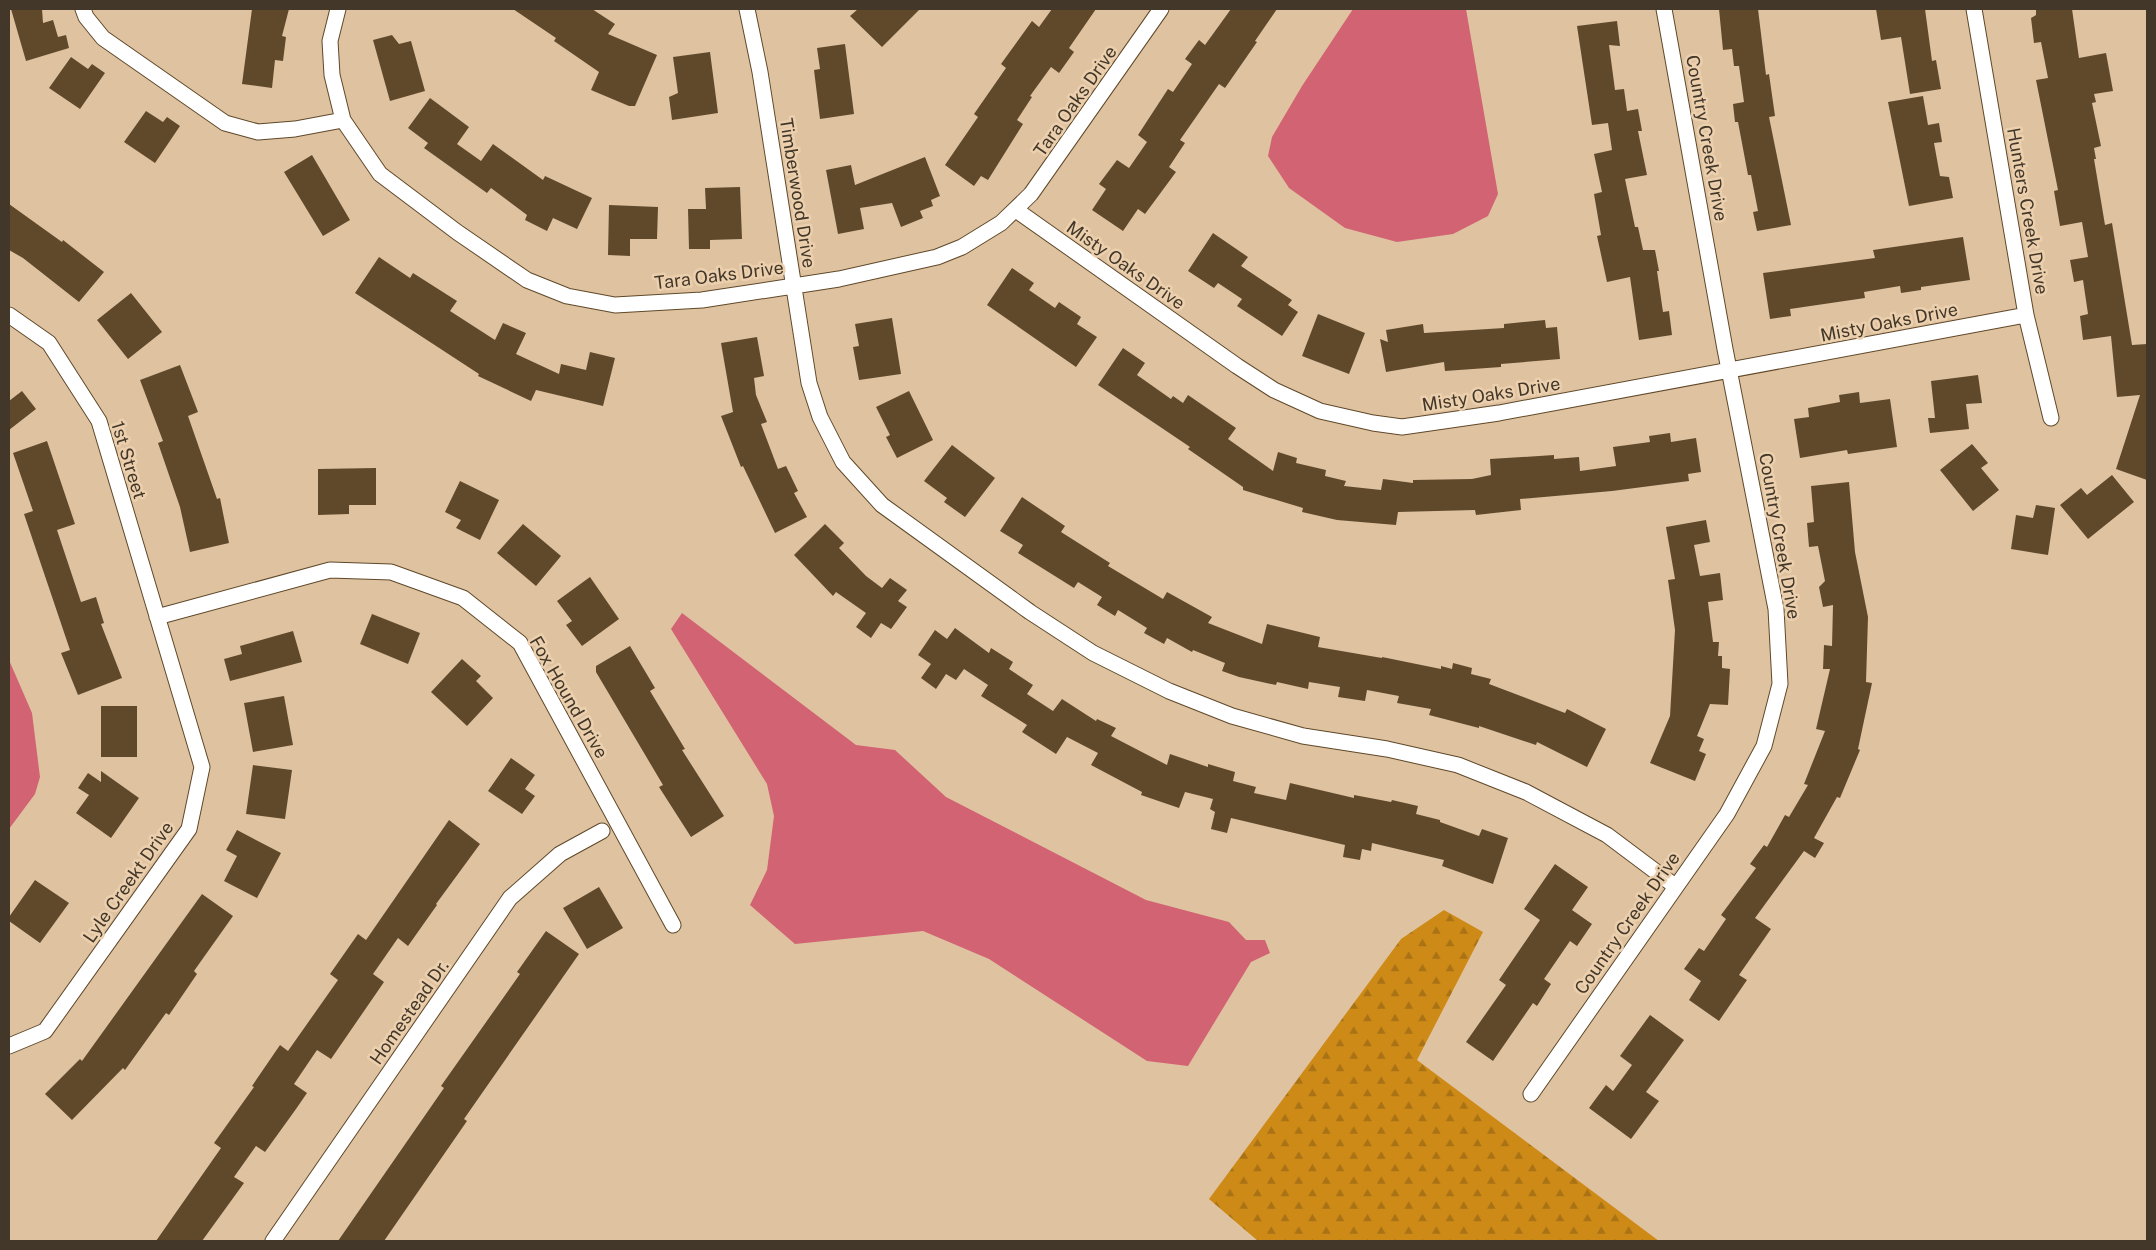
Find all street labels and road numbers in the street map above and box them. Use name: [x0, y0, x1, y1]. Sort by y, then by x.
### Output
street label: Tara Oaks Drive: [1029, 42, 1121, 160]
street label: Country Creek Drive: [1682, 53, 1732, 223]
street label: Timberwood Drive: [776, 117, 820, 269]
street label: Hunters Creek Drive: [2003, 126, 2053, 296]
street label: Misty Oaks Drive: [1063, 216, 1189, 314]
street label: Tara Oaks Drive: [653, 257, 785, 293]
street label: Misty Oaks Drive: [1818, 298, 1960, 346]
street label: Misty Oaks Drive: [1420, 373, 1562, 415]
street label: 1st Street: [107, 419, 151, 501]
street label: Country Creek Drive: [1755, 451, 1805, 621]
street label: Fox Hound Drive: [526, 632, 612, 762]
street label: Lyle Creekt Drive: [78, 818, 178, 946]
street label: Country Creek Drive: [1570, 848, 1684, 998]
street label: Homestead Dr.: [365, 956, 453, 1068]

